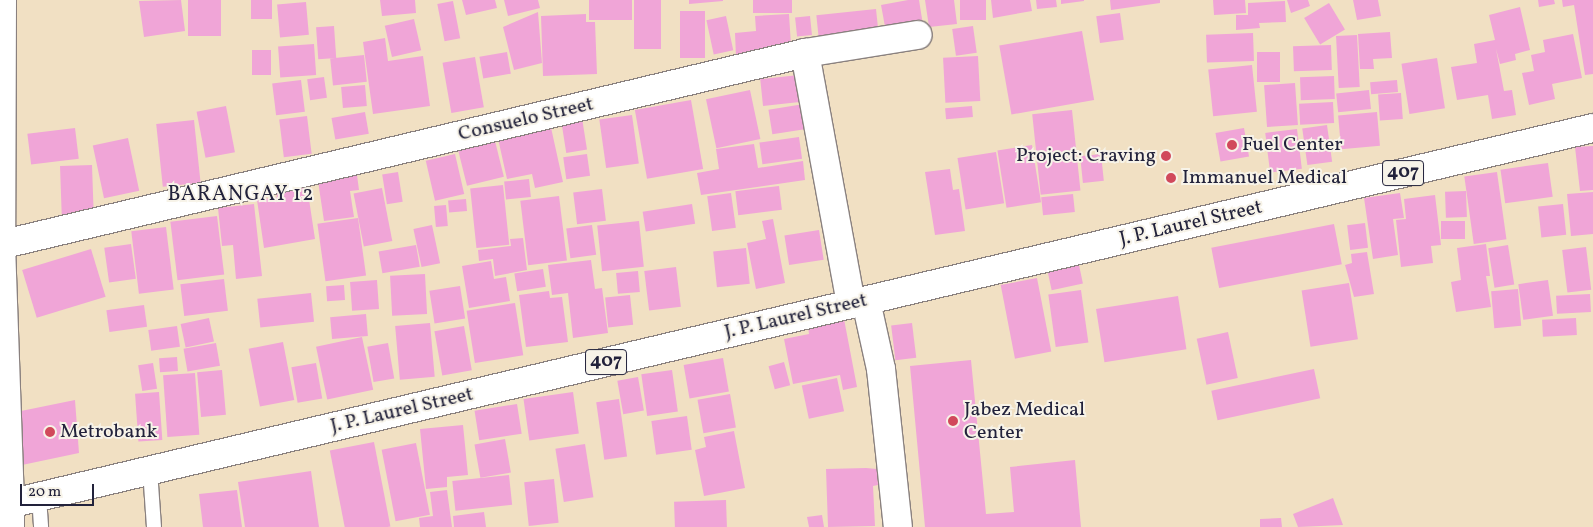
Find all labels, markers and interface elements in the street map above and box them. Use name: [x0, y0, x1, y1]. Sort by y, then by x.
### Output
street label: Consuelo Street: [456, 93, 596, 147]
place label: Fuel Center: [1242, 133, 1343, 157]
marker: Fuel Center: [1226, 139, 1238, 151]
place label: Project: Craving: [1016, 144, 1156, 168]
marker: Project: Craving: [1160, 150, 1172, 162]
road number: 407: [1382, 156, 1424, 190]
place label: Immanuel Medical: [1182, 166, 1347, 190]
marker: Immanuel Medical: [1164, 171, 1178, 185]
district label: BARANGAY 12: [166, 182, 316, 208]
street label: J. P. Laurel Street: [1117, 196, 1265, 252]
street label: J. P. Laurel Street: [722, 289, 870, 345]
road number: 407: [585, 346, 627, 378]
street label: J. P. Laurel Street: [328, 383, 476, 439]
place label: Jabez Medical Center: [964, 398, 1085, 445]
marker: Jabez Medical Center: [946, 414, 960, 428]
place label: Metrobank: [60, 420, 157, 444]
marker: Metrobank: [44, 426, 56, 438]
scale bar: [22, 474, 96, 506]
text: 20 m: [28, 482, 61, 503]

